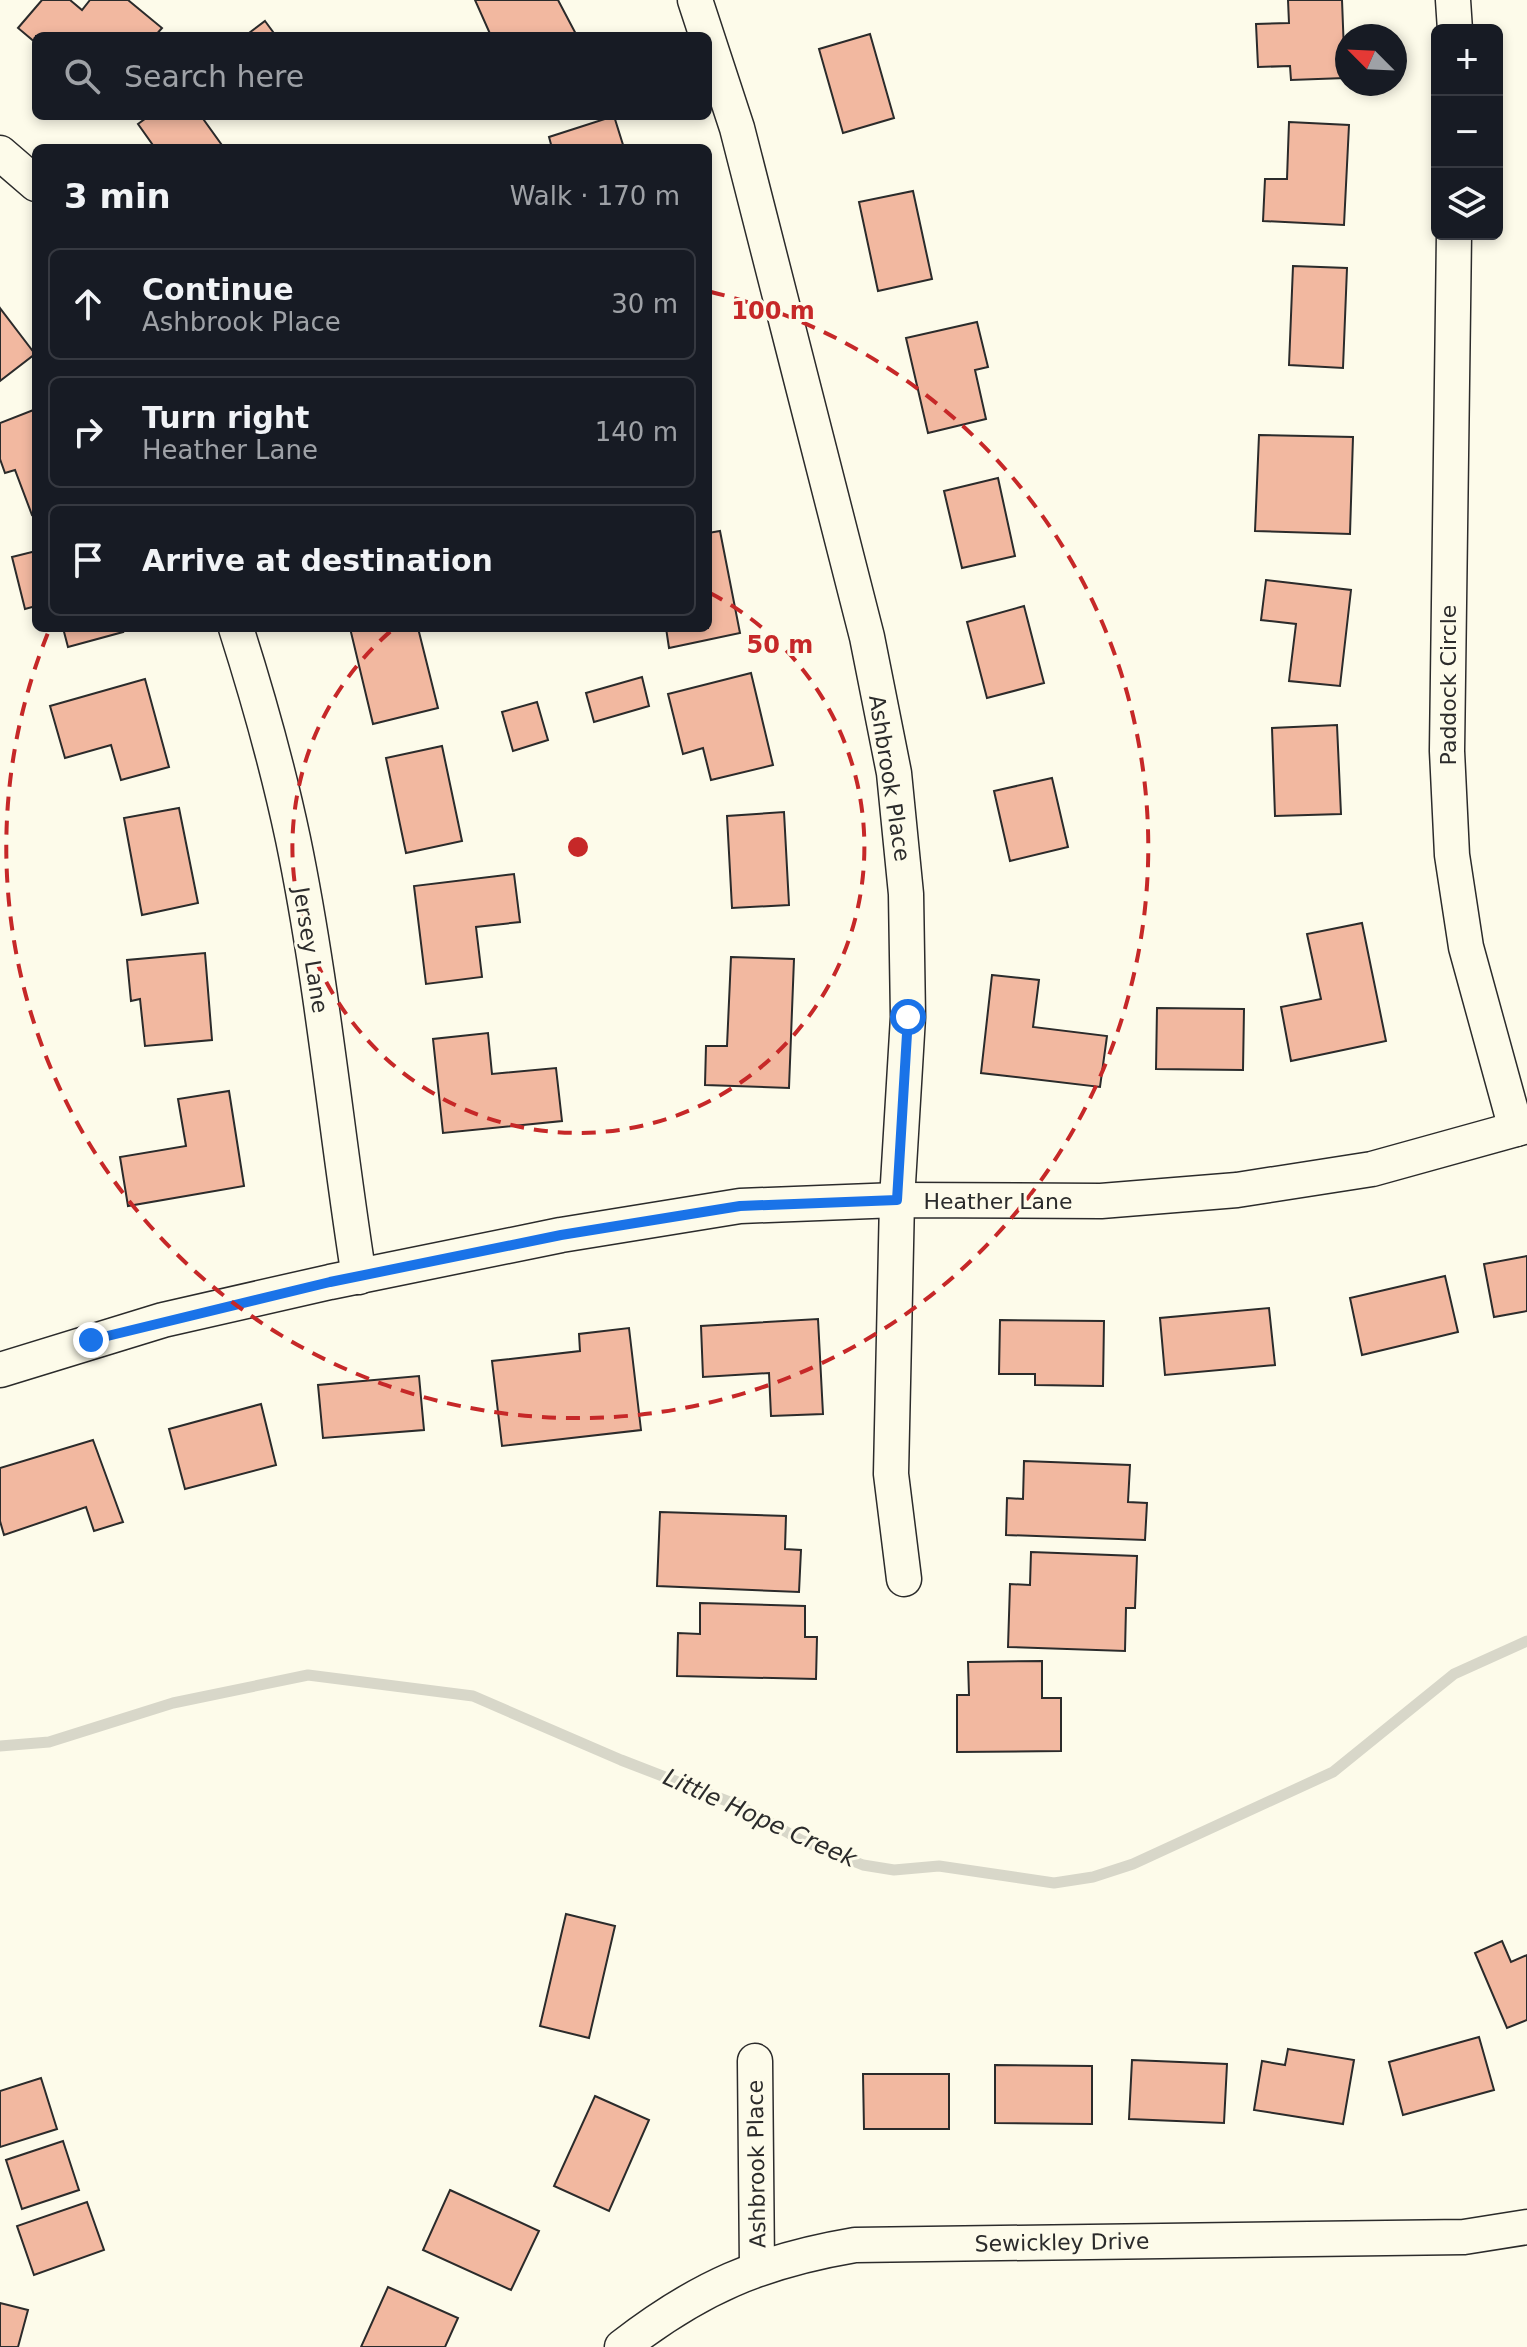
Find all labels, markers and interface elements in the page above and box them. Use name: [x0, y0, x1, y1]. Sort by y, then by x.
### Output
north arrow: [1335, 24, 1407, 96]
map controls: [1431, 24, 1503, 240]
button: +: [1431, 24, 1503, 96]
search box: [32, 32, 712, 120]
icon: search: [60, 54, 104, 98]
text: Search here: [124, 59, 304, 94]
button: −: [1431, 96, 1503, 168]
button: layers: [1431, 168, 1503, 240]
text: 3 min: [64, 176, 171, 216]
text: Walk · 170 m: [510, 181, 680, 211]
text: Continue: [142, 272, 294, 307]
icon: ahead: [66, 282, 110, 326]
text: 30 m: [611, 289, 678, 319]
text: 100 m: [731, 297, 815, 325]
text: Ashbrook Place: [142, 307, 341, 337]
text: Turn right: [142, 400, 309, 435]
icon: right: [66, 410, 110, 454]
text: 140 m: [595, 417, 678, 447]
text: Heather Lane: [142, 435, 318, 465]
icon: arrive: [66, 538, 110, 582]
text: Arrive at destination: [142, 543, 493, 578]
street label: Paddock Circle: [1436, 605, 1461, 765]
text: 50 m: [747, 631, 813, 659]
street label: Ashbrook Place: [864, 693, 915, 863]
centre of rings: [564, 833, 592, 861]
street label: Jersey Lane: [288, 883, 333, 1015]
route start: [890, 999, 926, 1035]
street label: Heather Lane: [924, 1189, 1072, 1214]
route end: [73, 1322, 109, 1358]
water label: Little Hope Creek: [659, 1763, 862, 1874]
street label: Ashbrook Place: [743, 2080, 770, 2248]
street label: Sewickley Drive: [974, 2228, 1150, 2257]

